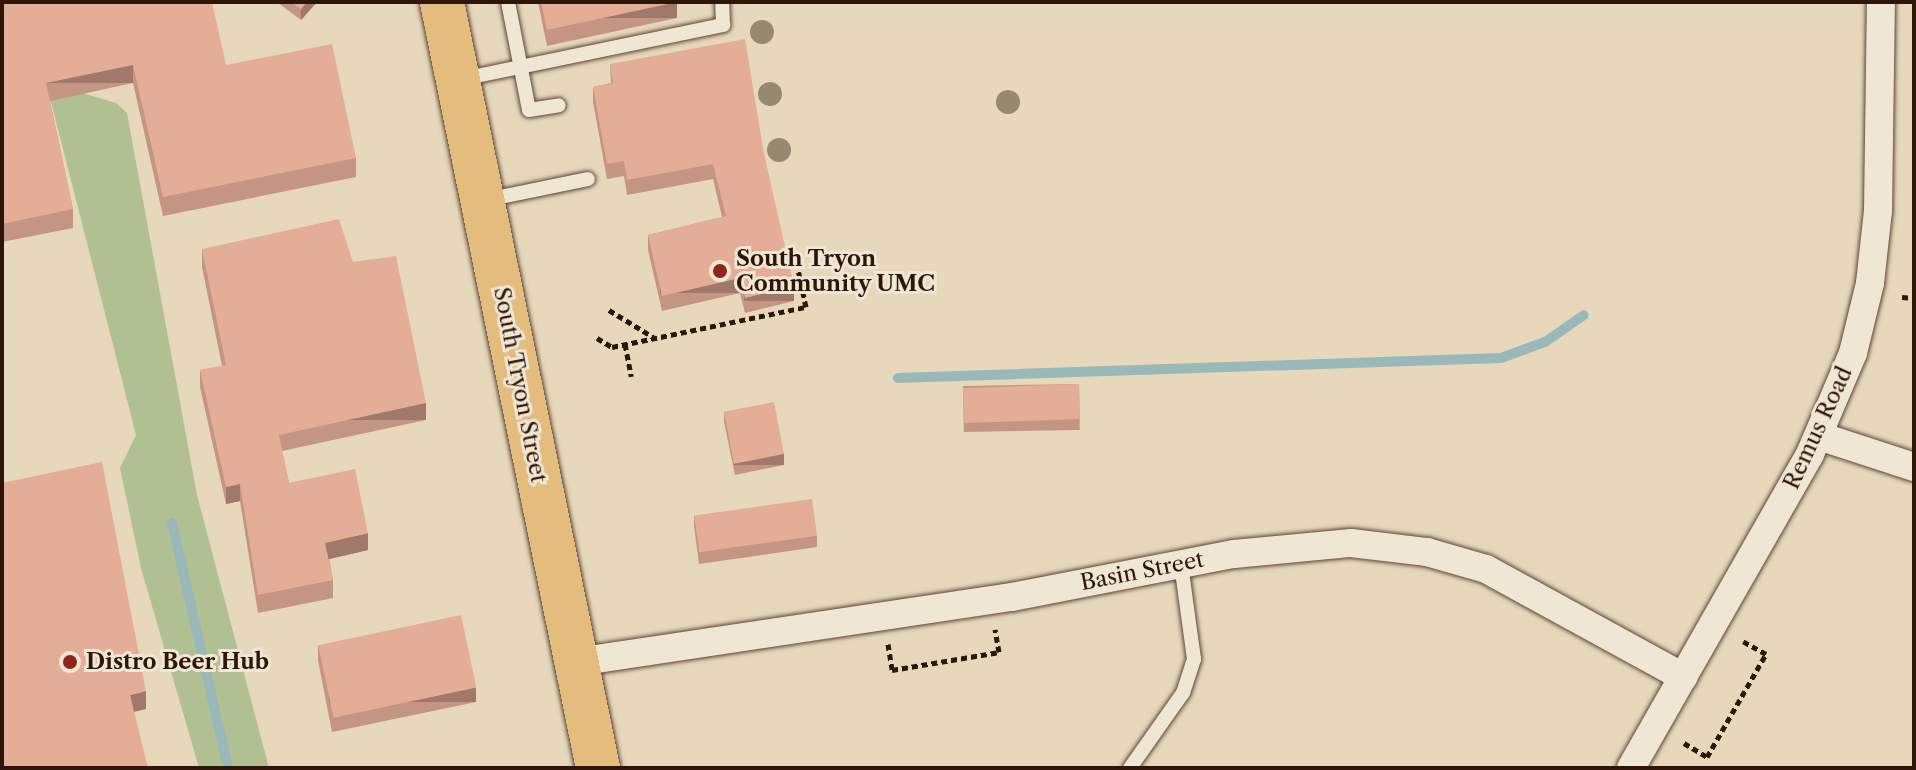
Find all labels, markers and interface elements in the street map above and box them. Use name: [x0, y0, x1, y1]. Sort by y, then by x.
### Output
place label: South Tryon Community UMC: [736, 245, 935, 296]
marker: South Tryon Community UMC: [711, 262, 729, 280]
street label: South Tryon Street: [488, 285, 552, 485]
street label: Remus Road: [1778, 363, 1858, 493]
street label: Basin Street: [1078, 546, 1206, 596]
place label: Distro Beer Hub: [86, 649, 269, 675]
marker: Distro Beer Hub: [61, 653, 79, 671]

